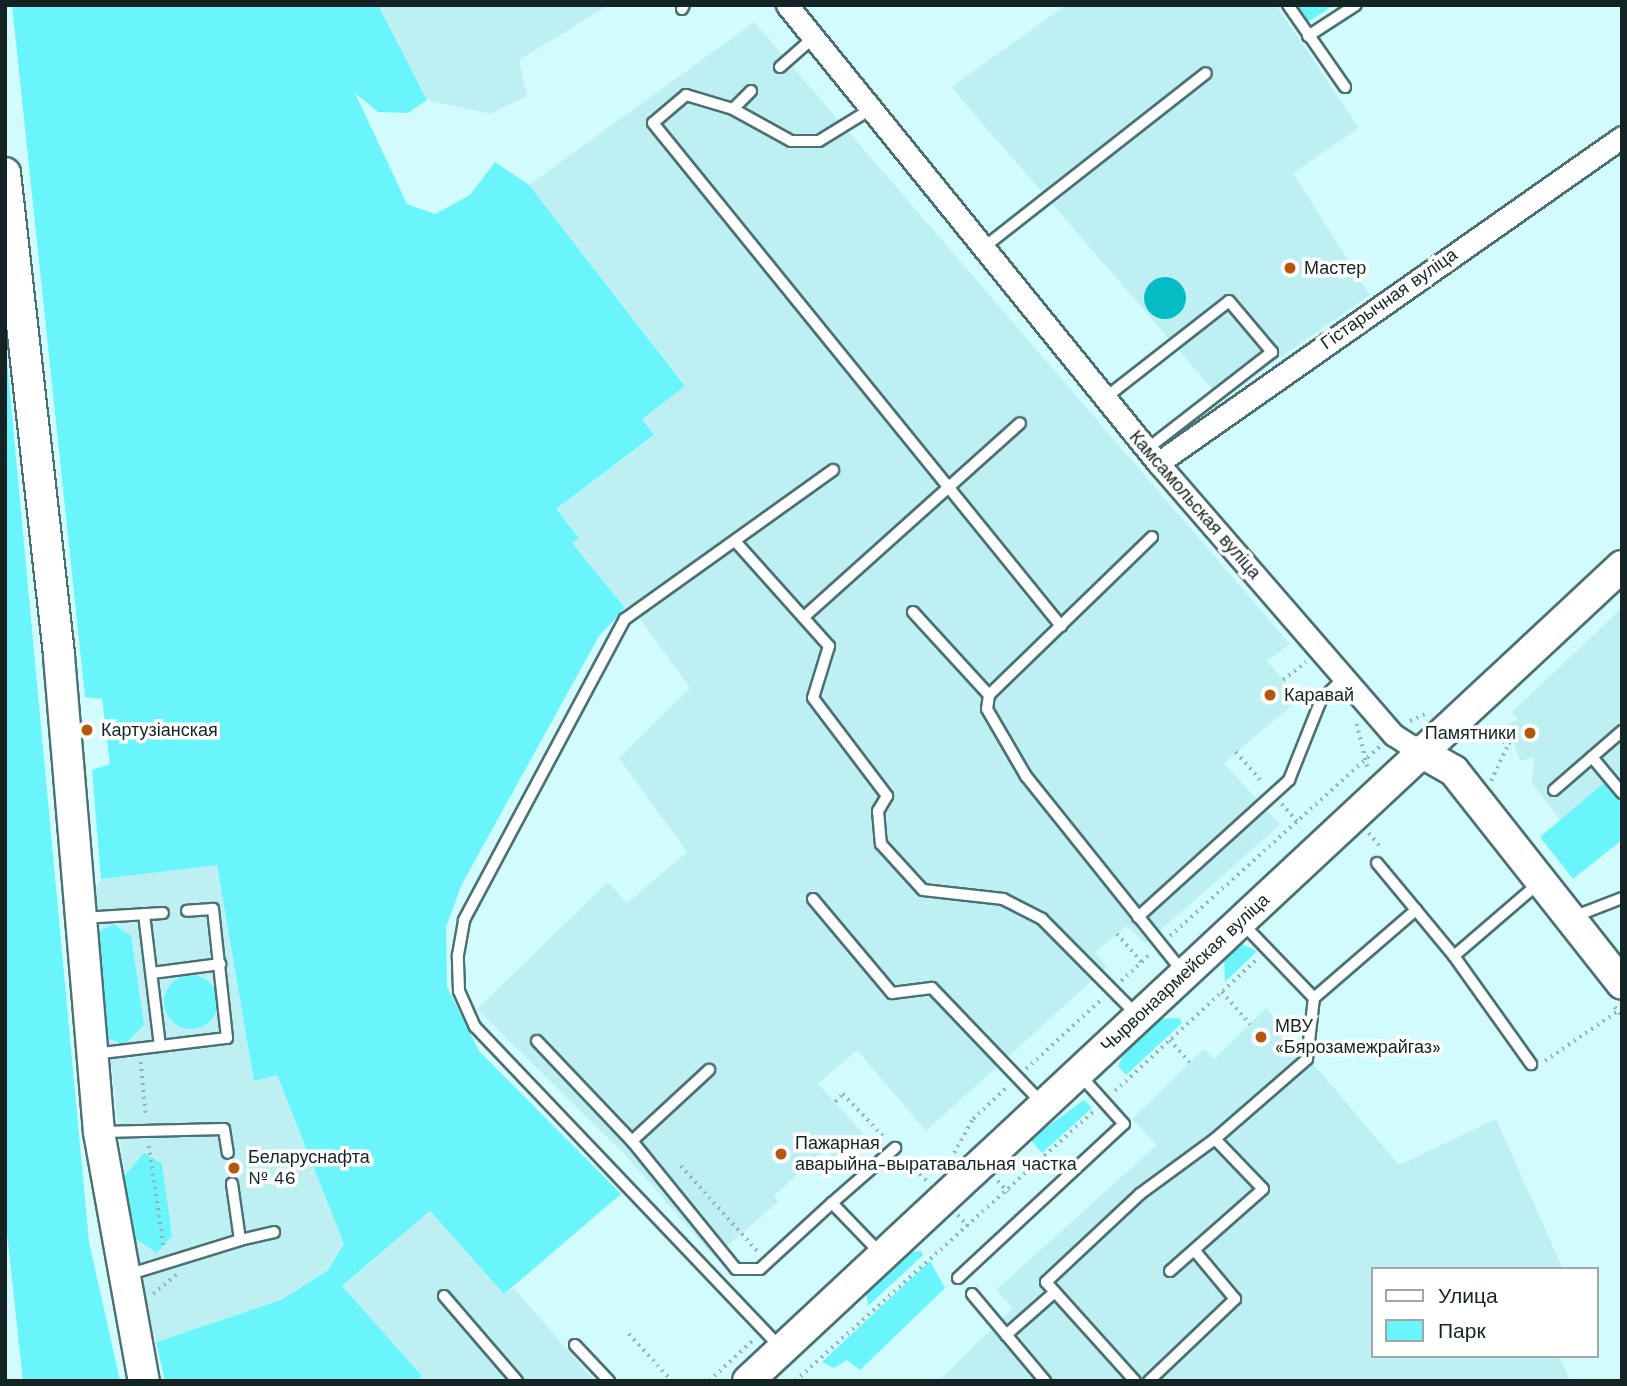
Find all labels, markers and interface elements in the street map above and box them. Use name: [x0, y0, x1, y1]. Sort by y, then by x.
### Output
street label: Гістарычная вуліца: [1317, 244, 1461, 354]
place label: Мастер: [1304, 257, 1366, 279]
marker: Мастер: [1282, 260, 1298, 276]
street label: Камсамольская вуліца: [1125, 426, 1265, 584]
place label: Каравай: [1284, 684, 1354, 706]
marker: Каравай: [1262, 687, 1278, 703]
place label: Картузіанская: [101, 719, 218, 741]
marker: Картузіанская: [79, 722, 95, 738]
place label: Памятники: [1425, 722, 1516, 744]
marker: Памятники: [1522, 725, 1538, 741]
street label: Чырвонаармейская вуліца: [1096, 889, 1274, 1057]
place label: МВУ «Бярозамежрайгаз»: [1275, 1016, 1441, 1058]
marker: МВУ «Бярозамежрайгаз»: [1253, 1029, 1269, 1045]
place label: Пажарная аварыйна-выратавальная частка: [795, 1133, 1077, 1176]
marker: Пажарная аварыйна-выратавальная частка: [773, 1146, 789, 1162]
place label: Беларуснафта № 46: [248, 1147, 370, 1190]
marker: Беларуснафта № 46: [226, 1160, 242, 1176]
legend: [1372, 1267, 1599, 1358]
text: Улица: [1438, 1283, 1498, 1308]
text: Парк: [1438, 1318, 1486, 1343]

